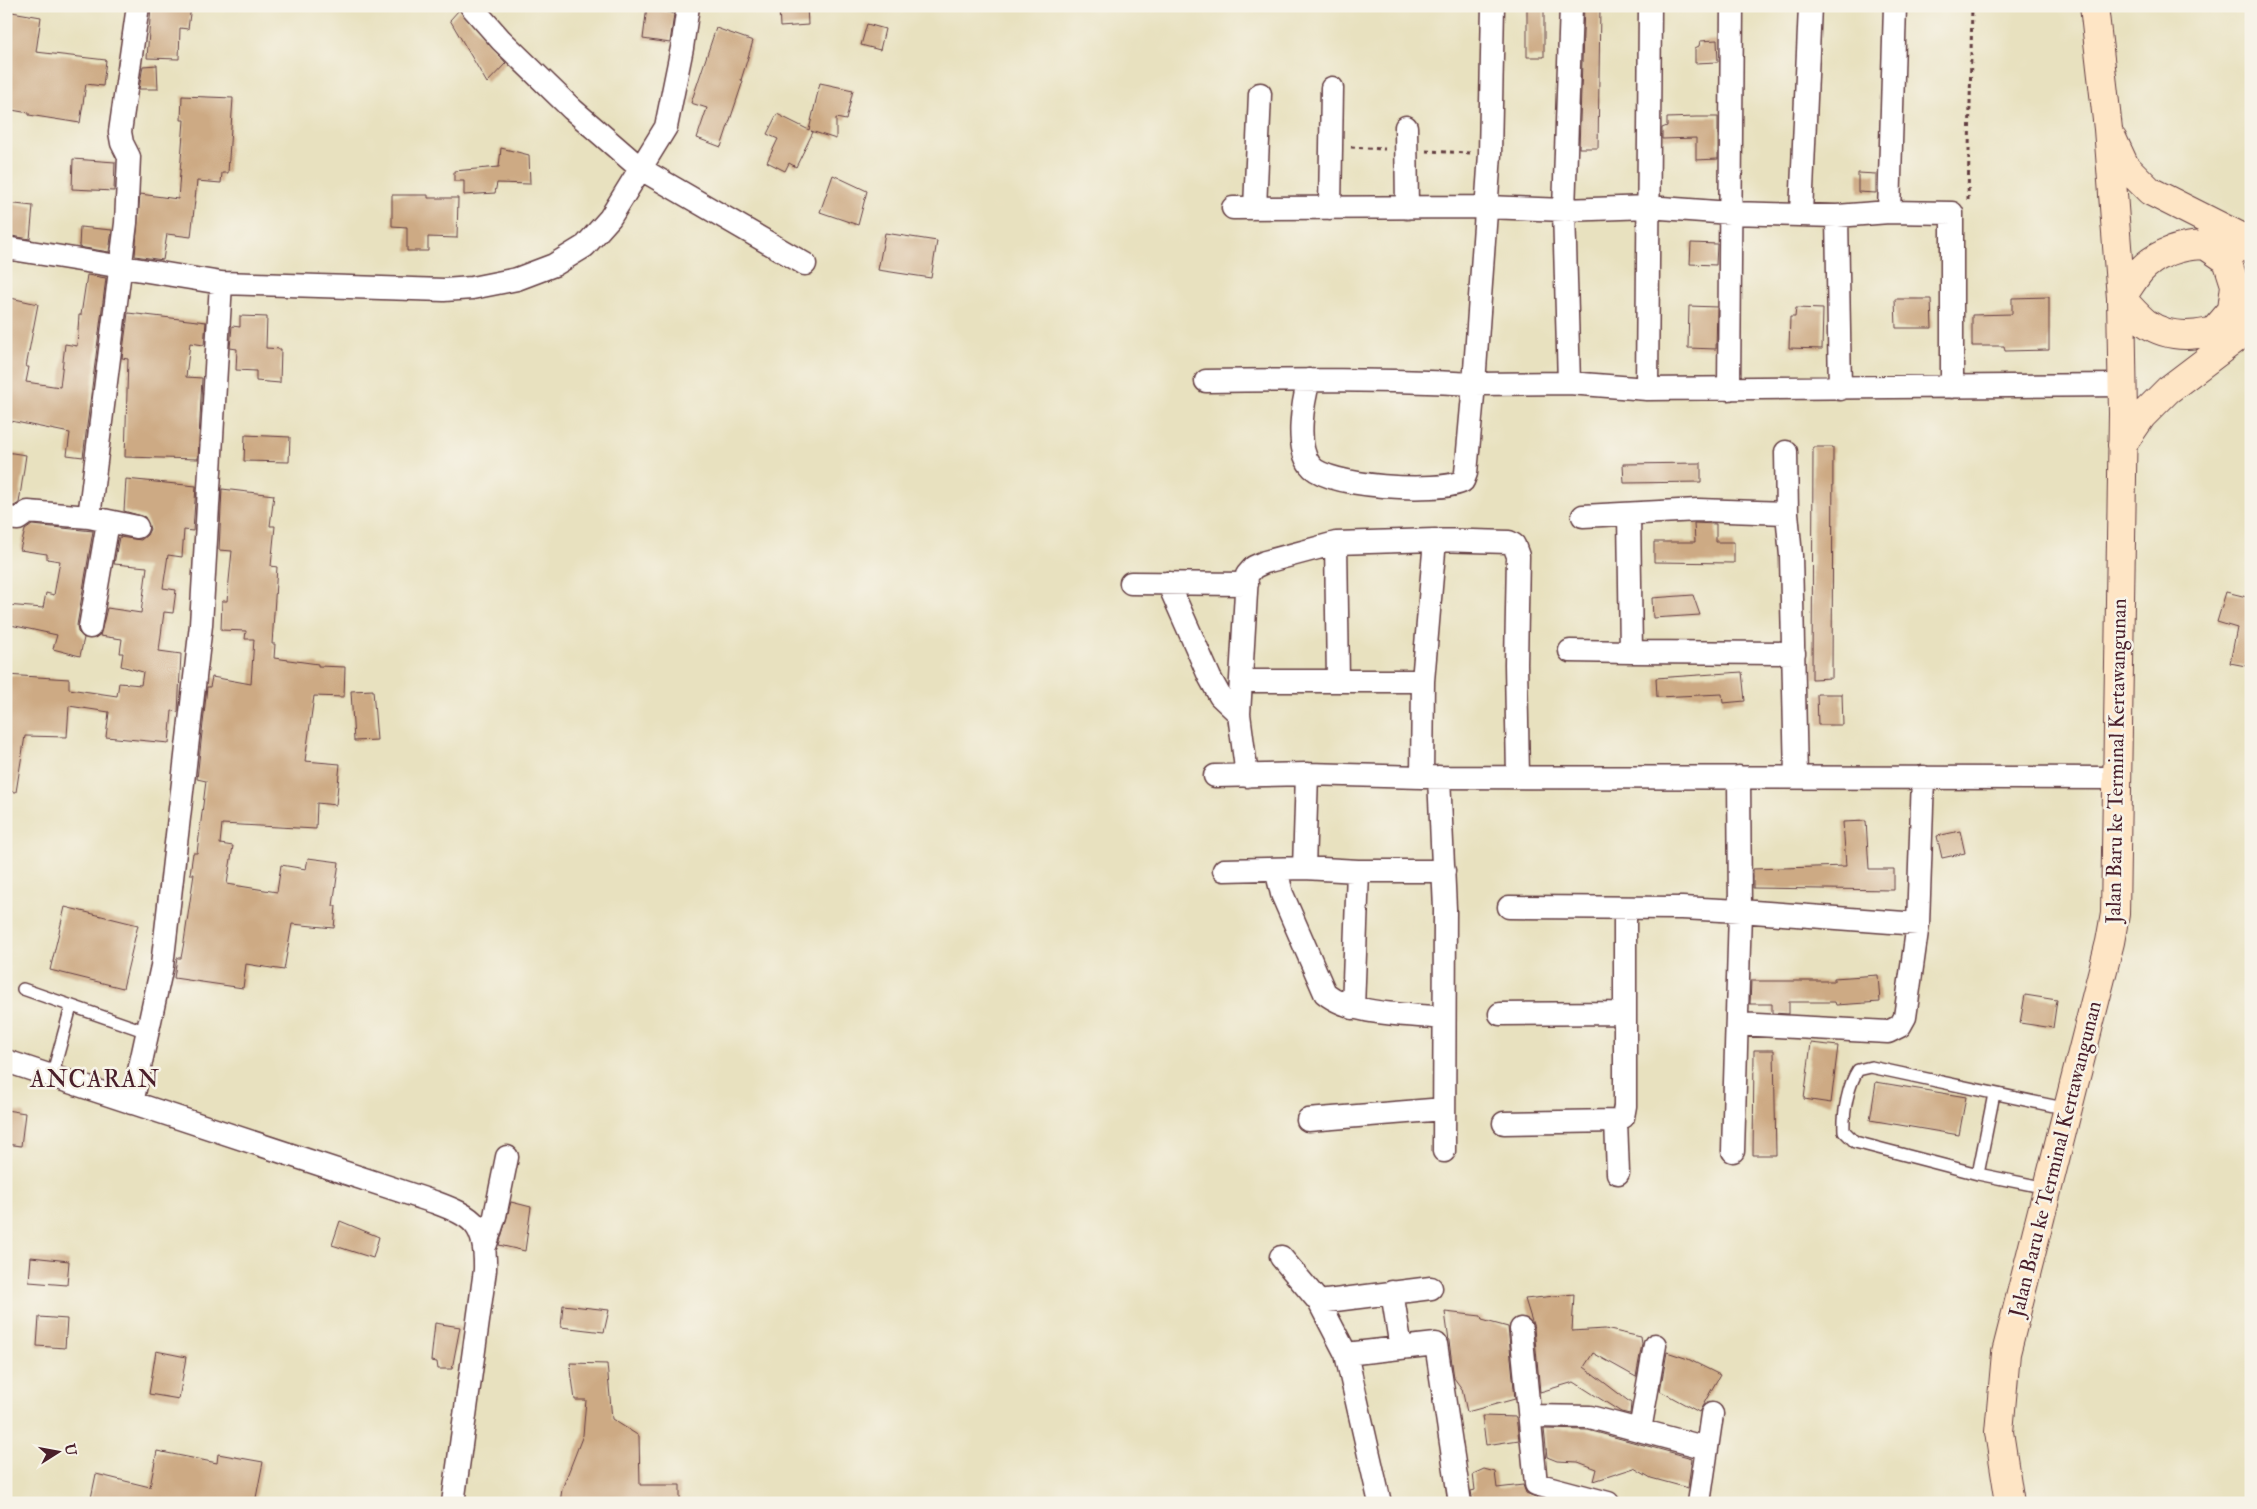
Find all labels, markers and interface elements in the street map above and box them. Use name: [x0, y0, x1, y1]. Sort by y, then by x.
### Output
street label: Jalan Baru ke Terminal Kertawangunan: [2100, 598, 2133, 925]
street label: Jalan Baru ke Terminal Kertawangunan: [2003, 998, 2108, 1321]
district label: ANCARAN: [29, 1064, 160, 1095]
north arrow: [32, 1426, 82, 1476]
text: U: [61, 1442, 80, 1457]

